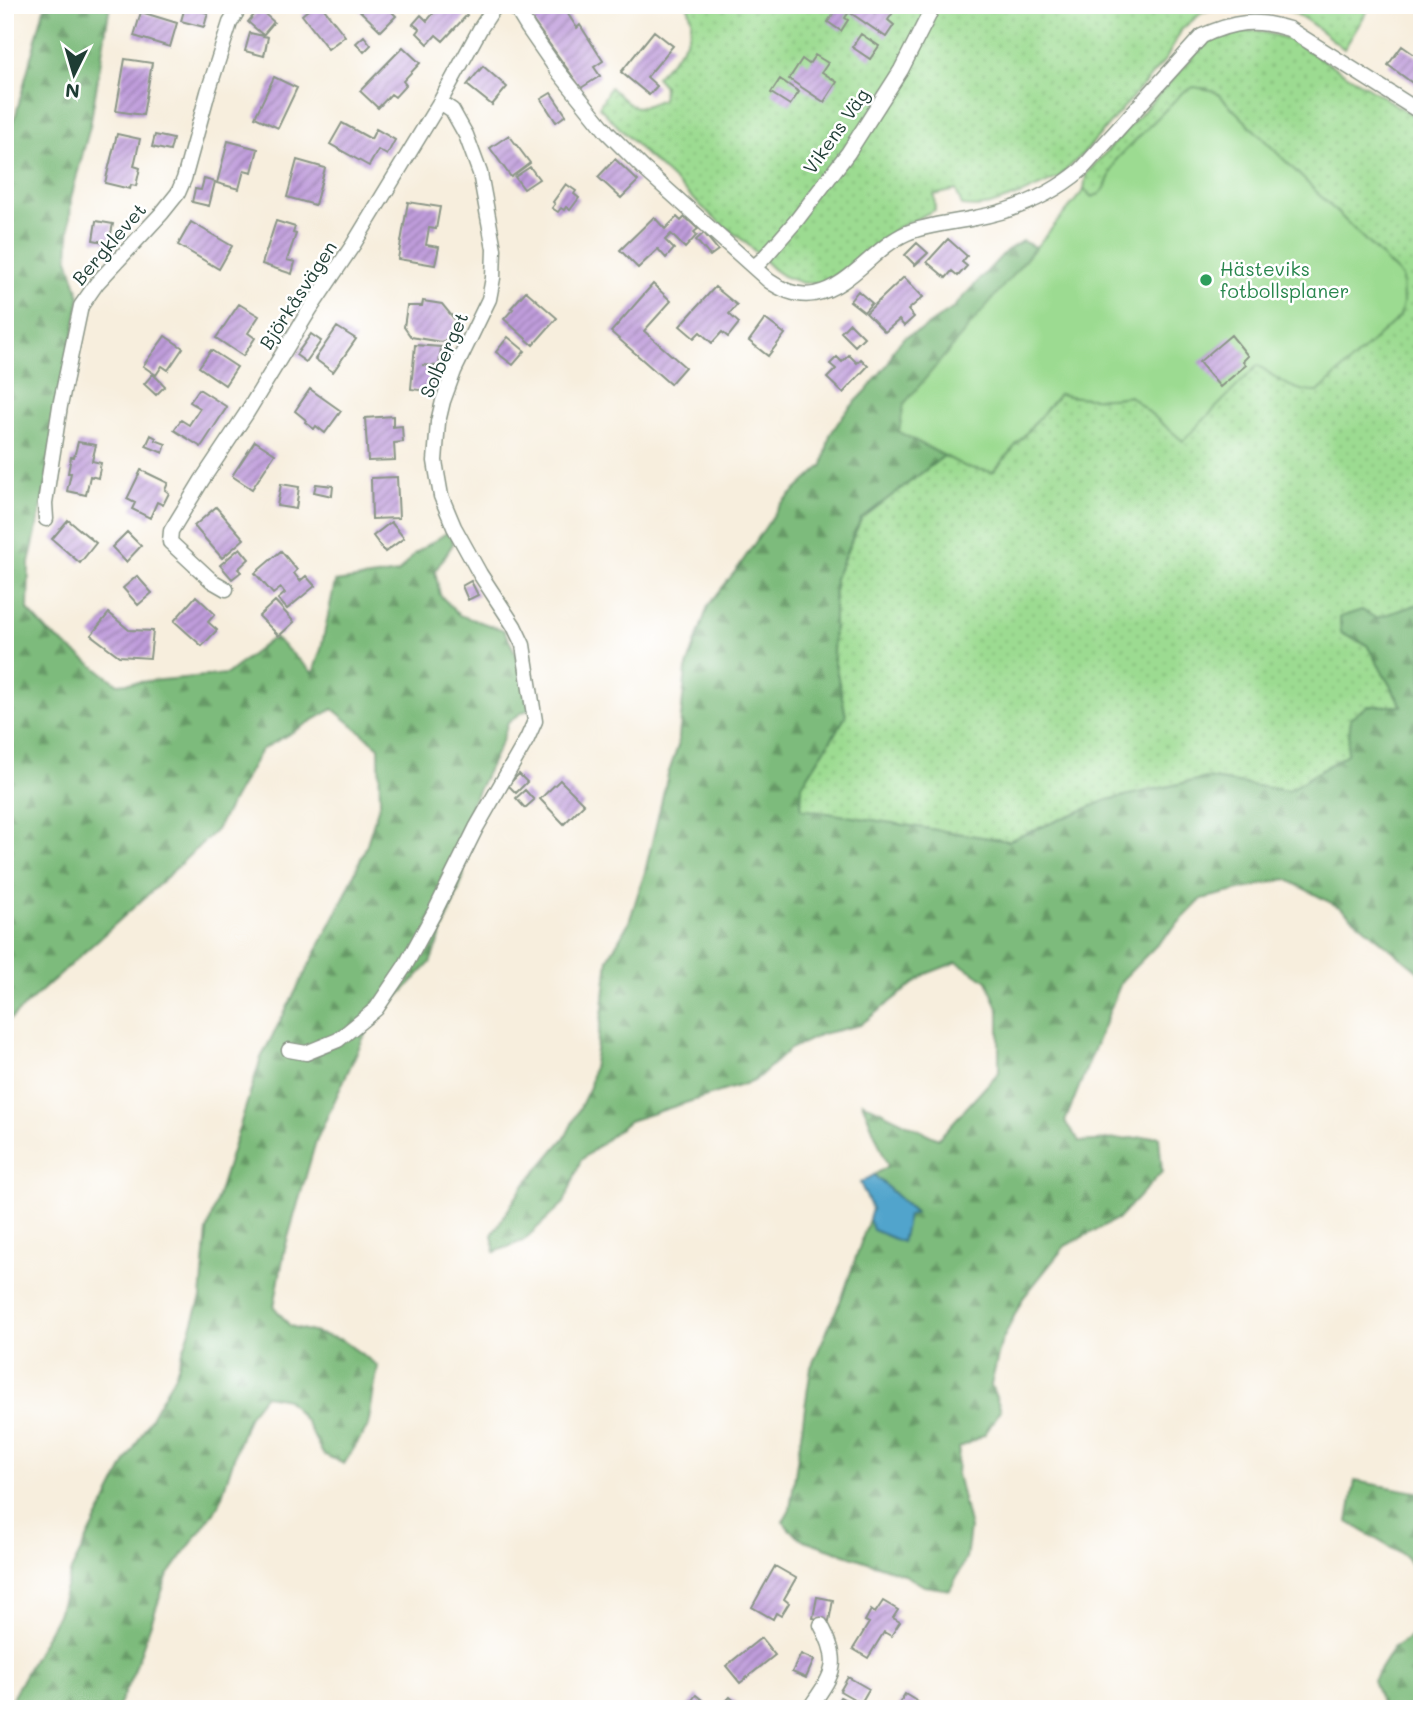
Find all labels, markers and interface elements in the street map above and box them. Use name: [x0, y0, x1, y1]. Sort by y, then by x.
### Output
north arrow: [38, 38, 108, 108]
text: N: [64, 78, 81, 105]
street label: Vikens Väg: [797, 83, 874, 179]
street label: Bergklevet: [66, 197, 151, 290]
street label: Björkåsvägen: [253, 236, 342, 354]
place label: Hästeviks fotbollsplaner: [1220, 256, 1349, 303]
marker: Hästeviks fotbollsplaner: [1198, 272, 1214, 288]
street label: Solberget: [414, 308, 474, 402]

